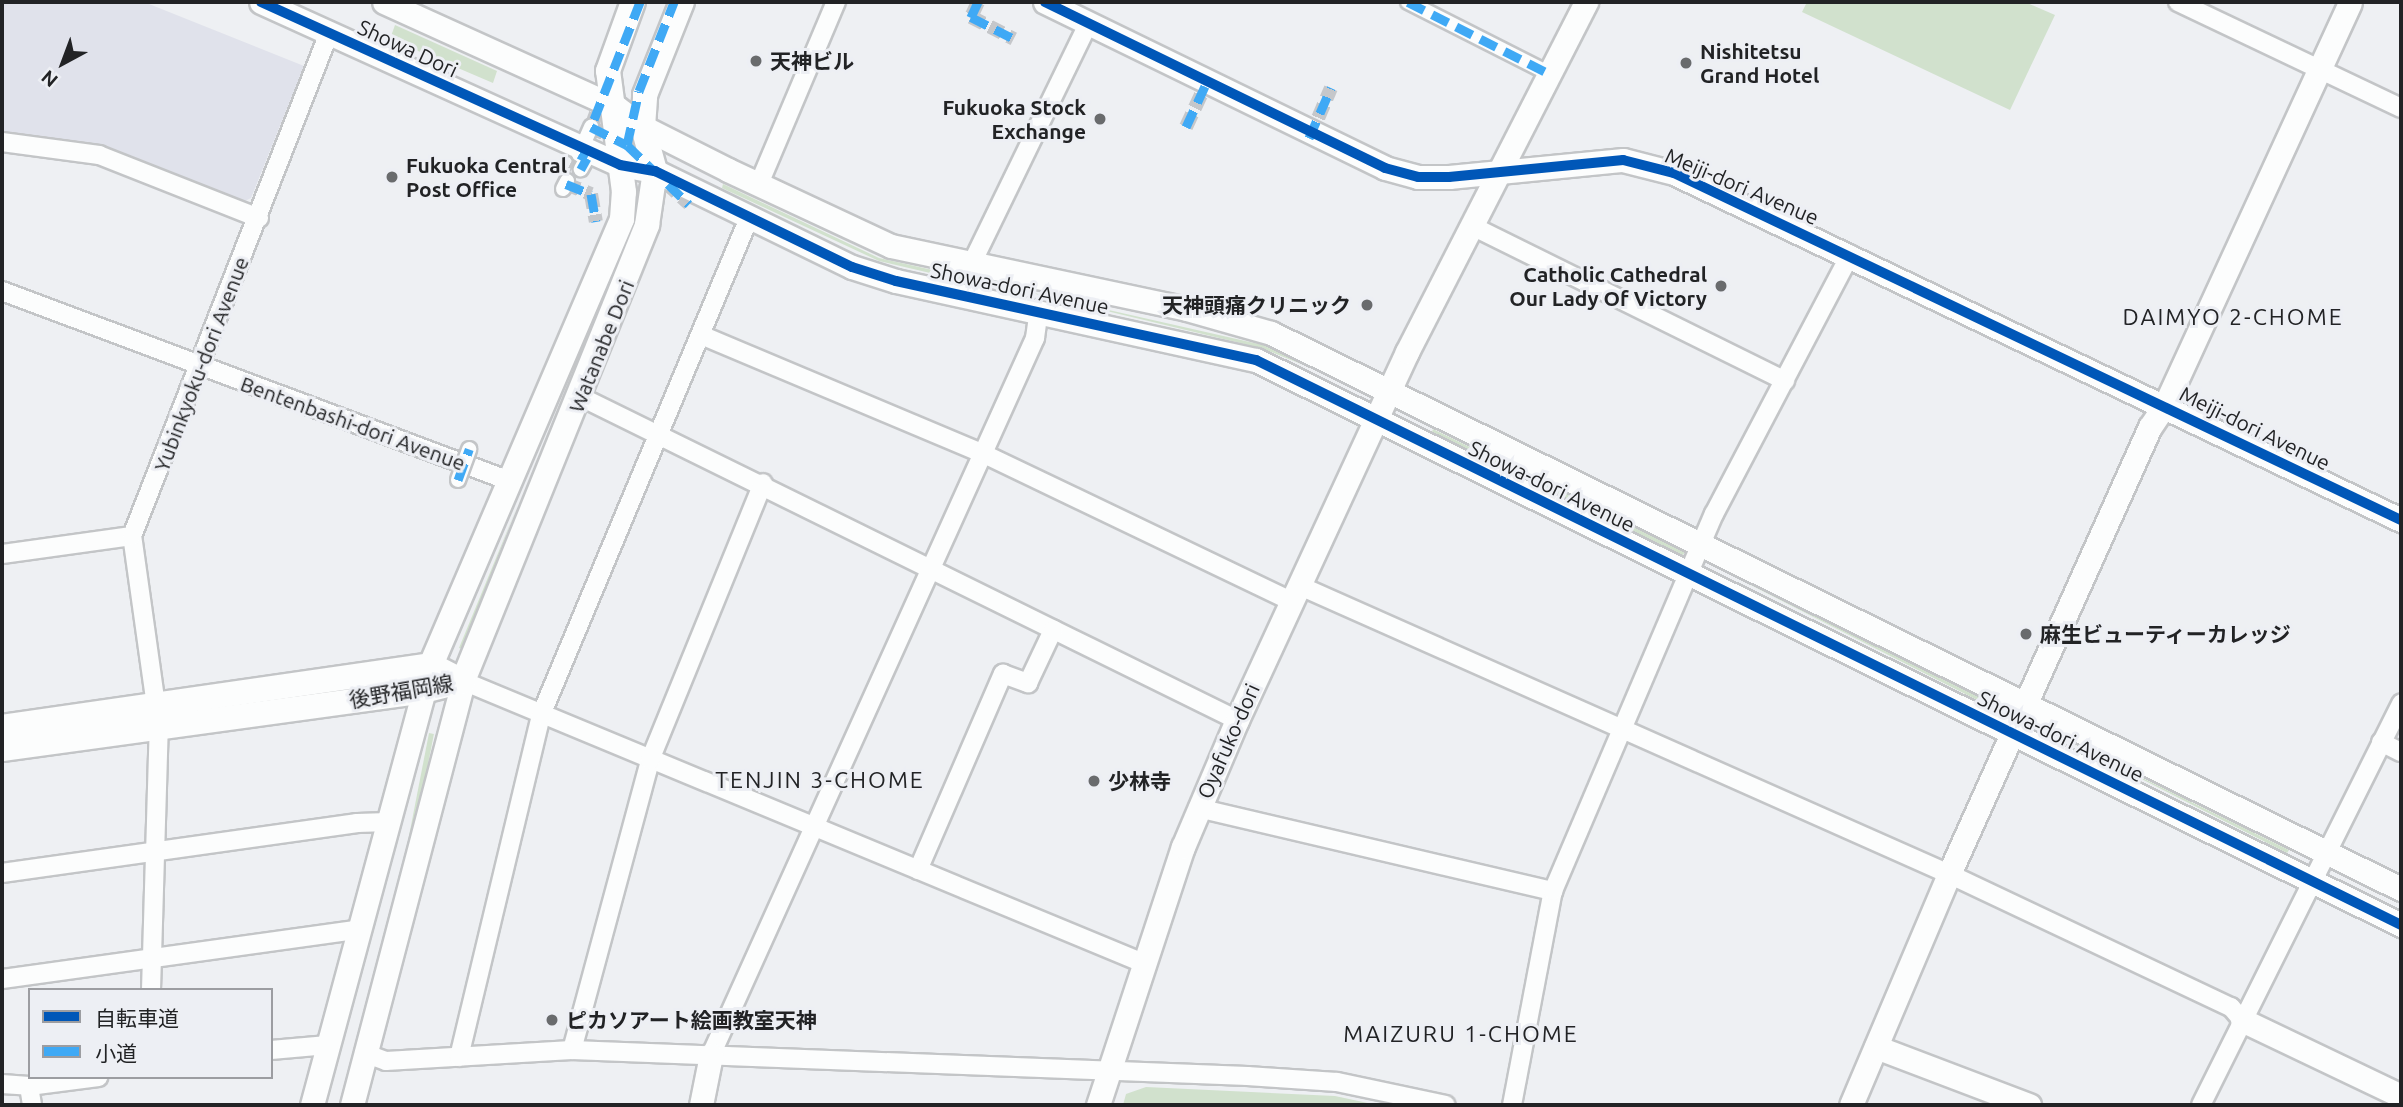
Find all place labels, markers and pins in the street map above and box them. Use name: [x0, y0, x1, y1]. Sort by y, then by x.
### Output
place label: Nishitetsu Grand Hotel: [1700, 38, 1819, 88]
place label: 天神ビル: [770, 48, 854, 74]
marker: 天神ビル: [748, 53, 764, 69]
marker: Nishitetsu Grand Hotel: [1678, 55, 1694, 71]
place label: Fukuoka Stock Exchange: [942, 94, 1086, 144]
marker: Fukuoka Stock Exchange: [1092, 111, 1108, 127]
place label: Fukuoka Central Post Office: [406, 152, 567, 202]
marker: Fukuoka Central Post Office: [384, 169, 400, 185]
place label: Catholic Cathedral Our Lady Of Victory: [1509, 261, 1707, 311]
marker: Catholic Cathedral Our Lady Of Victory: [1713, 278, 1729, 294]
place label: 天神頭痛クリニック: [1162, 292, 1351, 318]
marker: 天神頭痛クリニック: [1357, 295, 1377, 315]
place label: 麻生ビューティーカレッジ: [2040, 621, 2292, 647]
marker: 麻生ビューティーカレッジ: [2018, 626, 2034, 642]
place label: 少林寺: [1108, 768, 1171, 794]
marker: 少林寺: [1086, 773, 1102, 789]
place label: ピカソアート絵画教室天神: [566, 1007, 817, 1033]
marker: ピカソアート絵画教室天神: [544, 1012, 560, 1028]

